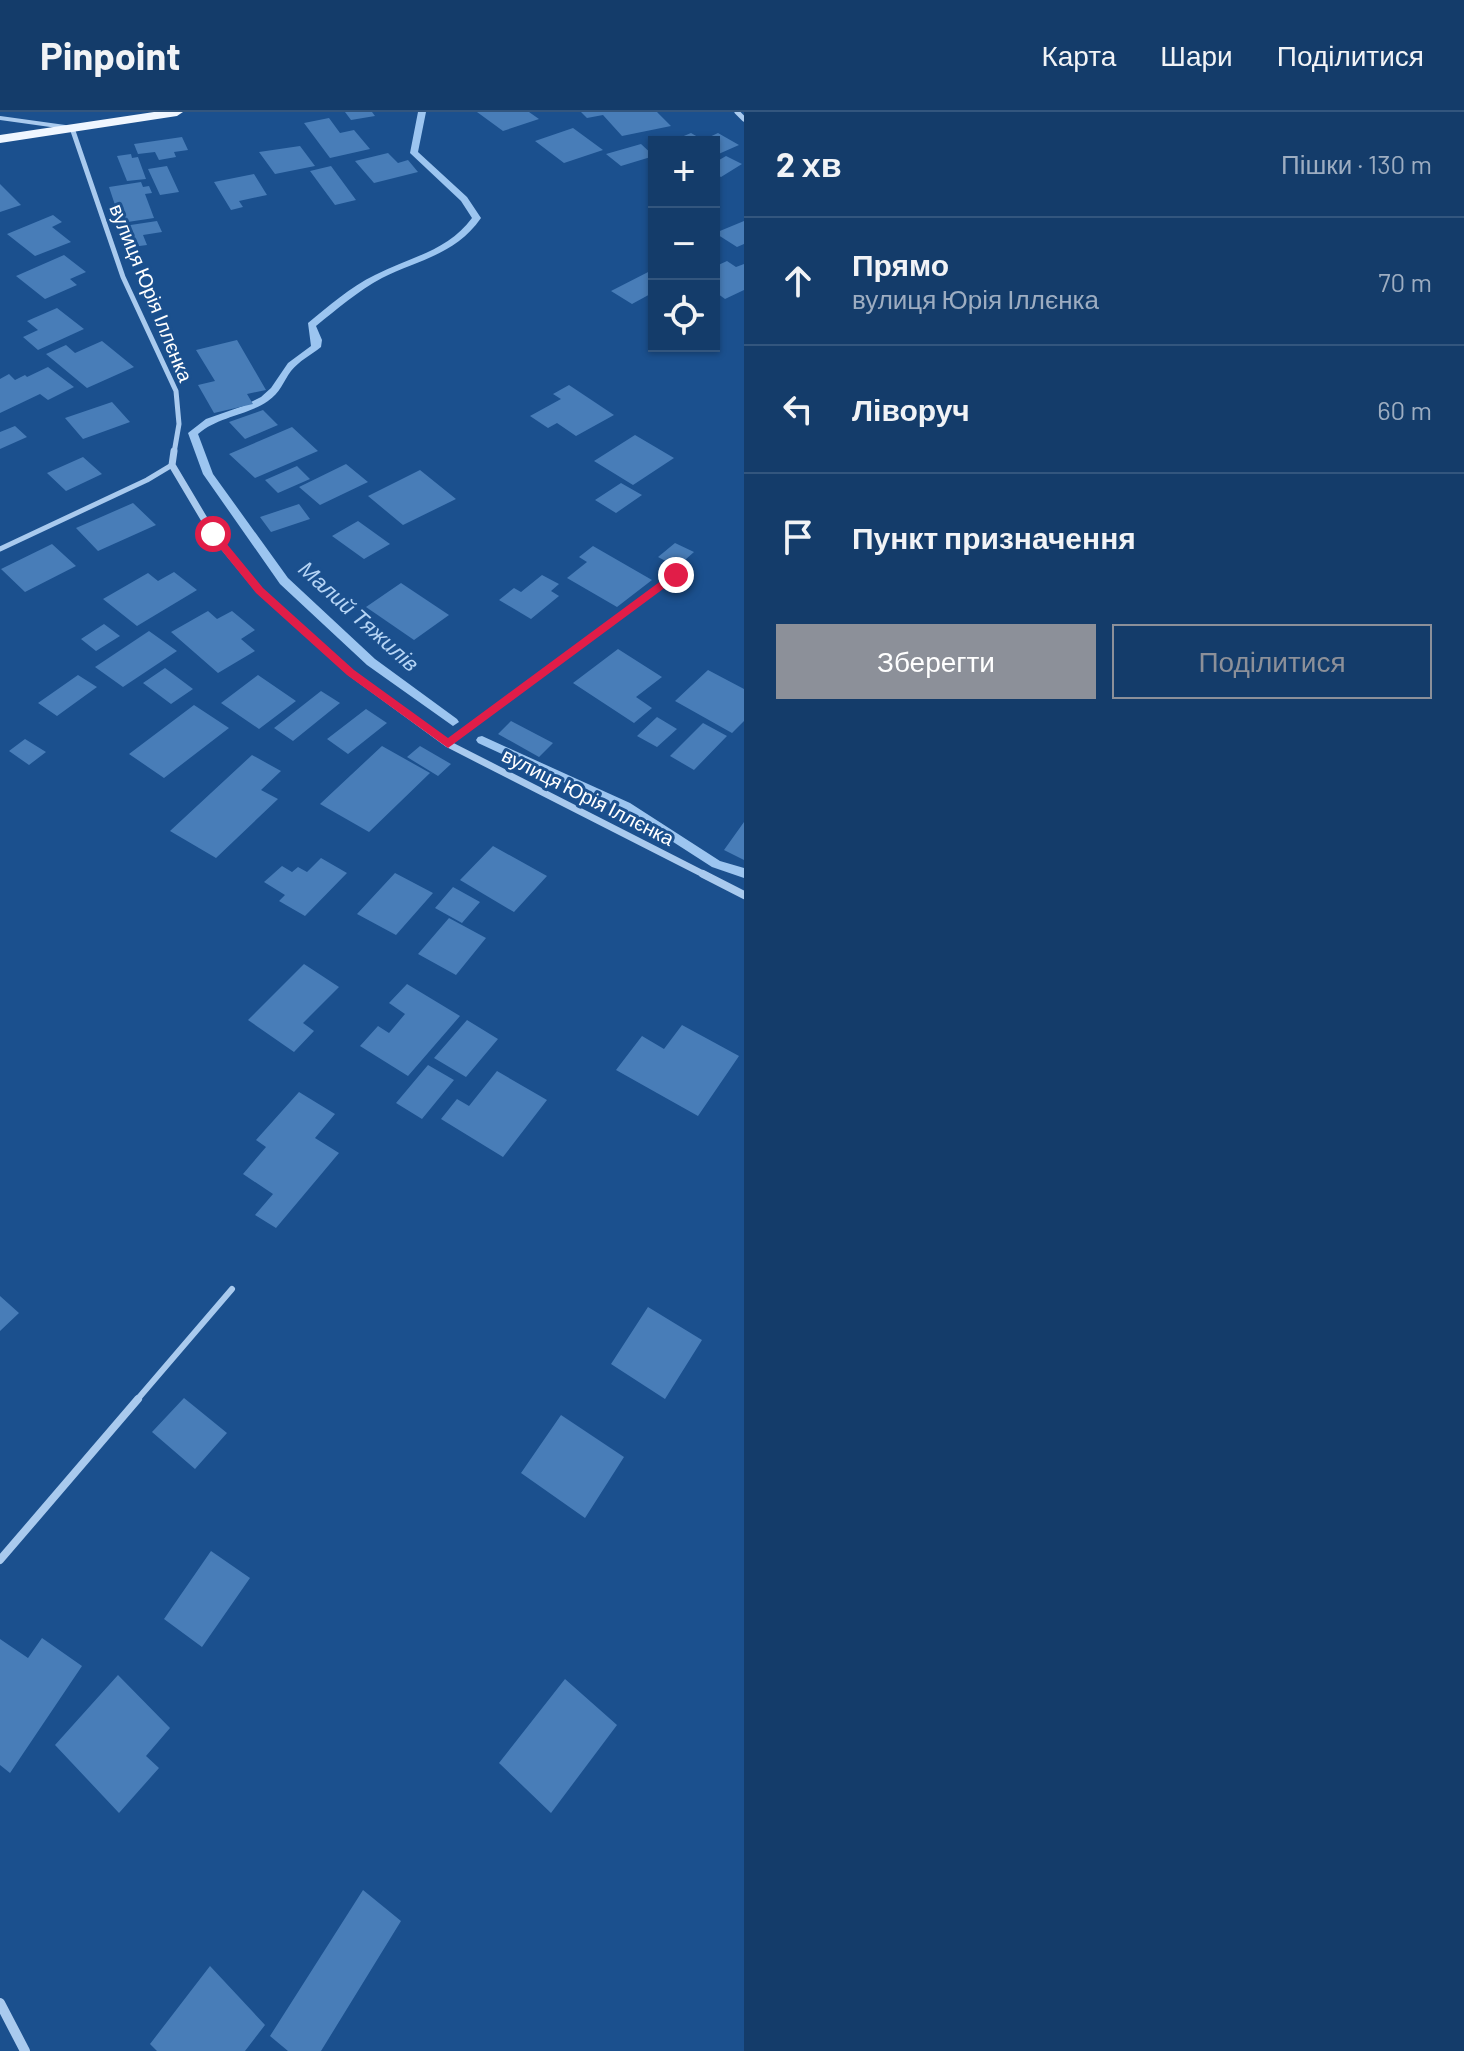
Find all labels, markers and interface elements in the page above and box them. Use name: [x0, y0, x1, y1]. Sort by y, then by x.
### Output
text: Pinpoint: [40, 32, 181, 78]
text: Карта: [1041, 38, 1116, 72]
text: Шари: [1160, 38, 1233, 72]
text: Поділитися: [1277, 38, 1424, 72]
map controls: [648, 136, 720, 352]
button: +: [648, 136, 720, 208]
text: 2 хв: [776, 143, 842, 184]
text: Пішки · 130 m: [1281, 148, 1432, 179]
street label: вулиця Юрія Іллєнка: [105, 200, 199, 386]
button: −: [648, 208, 720, 280]
text: Прямо: [852, 246, 949, 282]
icon: ahead: [776, 259, 820, 303]
text: 70 m: [1378, 266, 1432, 297]
button: locate: [648, 280, 720, 352]
text: вулиця Юрія Іллєнка: [852, 283, 1099, 314]
icon: left: [776, 387, 820, 431]
text: Ліворуч: [852, 391, 970, 427]
text: 60 m: [1377, 394, 1432, 425]
icon: arrive: [776, 515, 820, 559]
route start: [195, 516, 231, 552]
text: Пункт призначення: [852, 519, 1136, 555]
water label: Малий Тяжилів: [294, 555, 425, 676]
route end: [658, 557, 694, 593]
button: Зберегти: [776, 624, 1096, 699]
button: Поділитися: [1112, 624, 1432, 699]
street label: вулиця Юрія Іллєнка: [498, 742, 679, 850]

